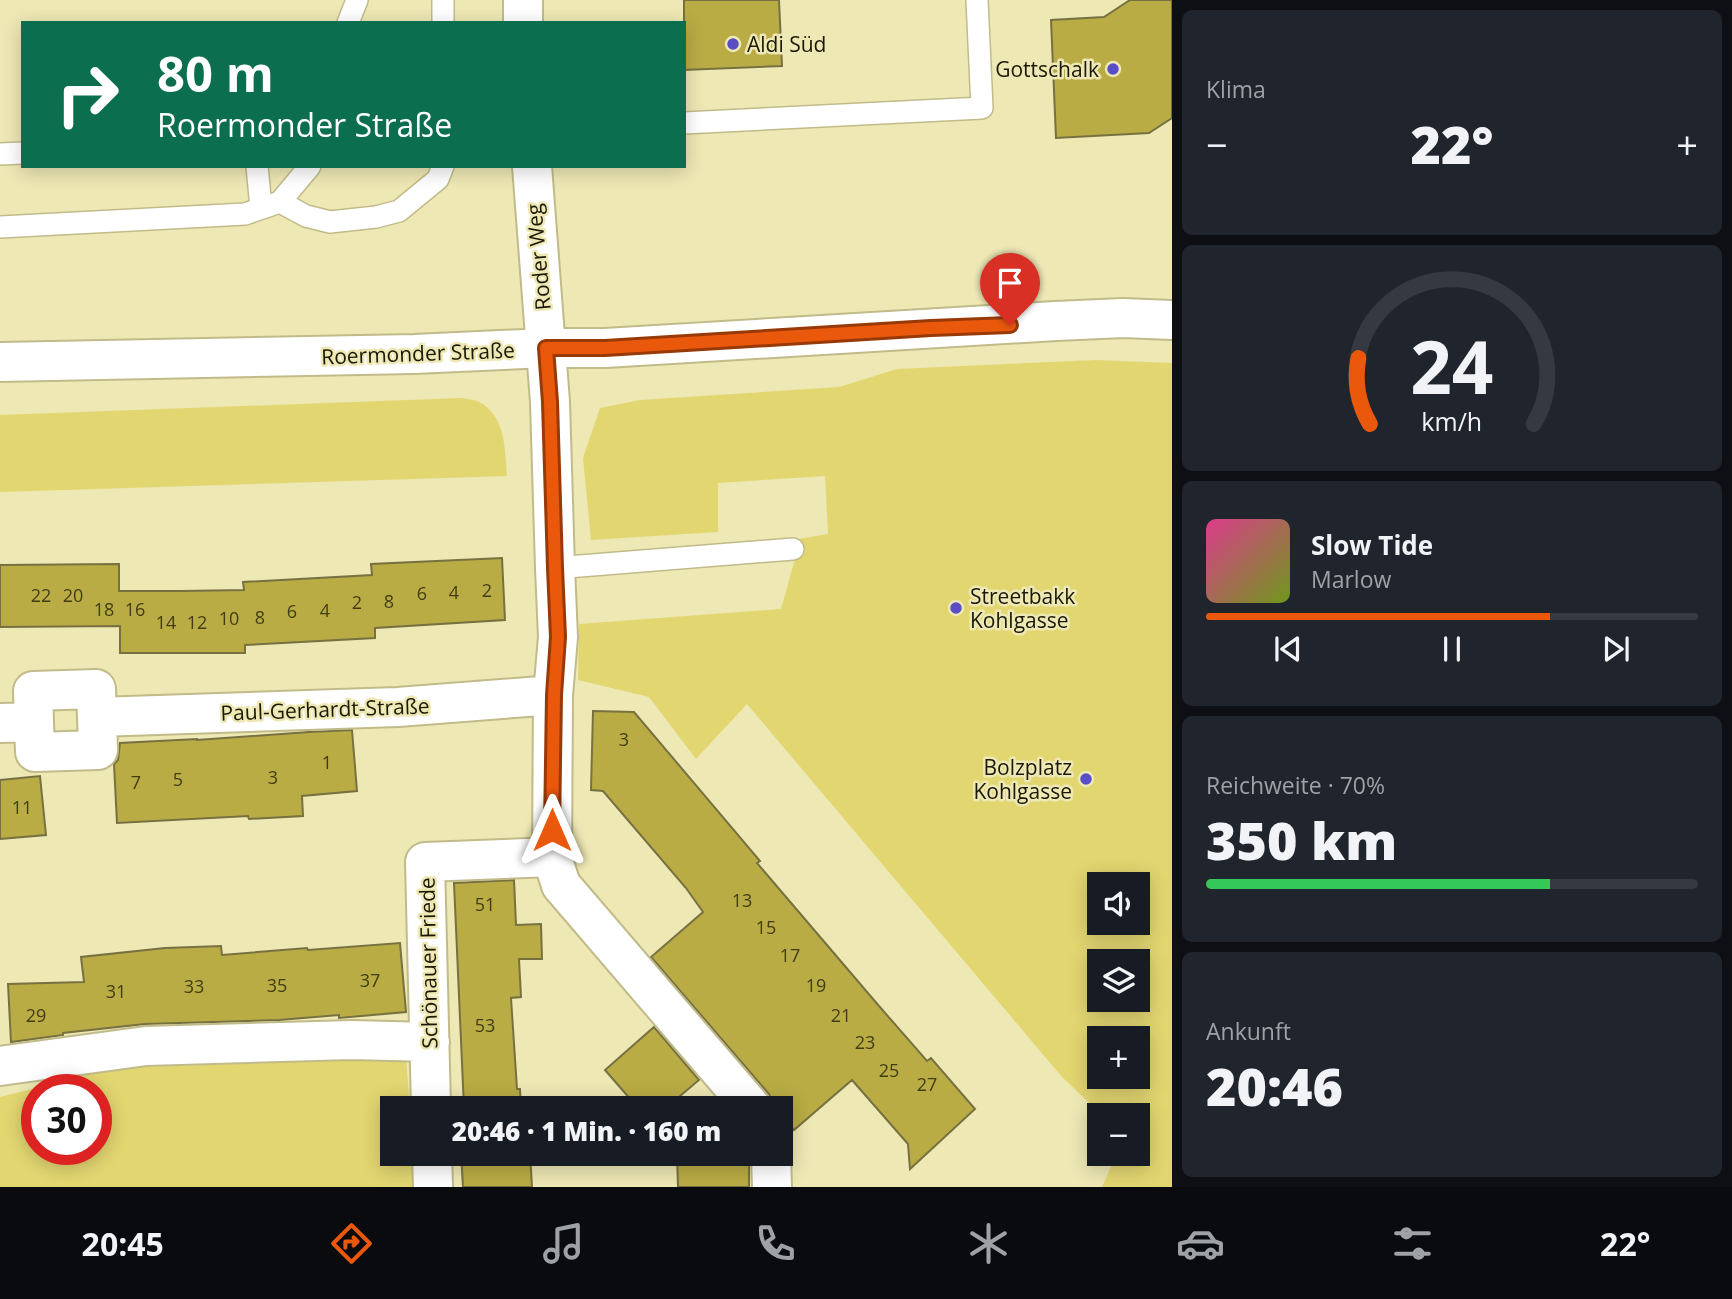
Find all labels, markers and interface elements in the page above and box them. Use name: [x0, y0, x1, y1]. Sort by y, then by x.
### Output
place label: Aldi Süd: [747, 30, 826, 58]
marker: Aldi Süd: [725, 36, 741, 52]
text: 80 m: [157, 40, 274, 106]
icon: right: [42, 49, 133, 140]
place label: Gottschalk: [995, 55, 1099, 83]
marker: Gottschalk: [1105, 61, 1121, 77]
text: Klima: [1206, 73, 1266, 105]
text: Roermonder Straße: [157, 103, 452, 146]
text: 22°: [1411, 108, 1493, 179]
text: −: [1206, 118, 1228, 170]
text: +: [1676, 118, 1698, 170]
street label: Roder Weg: [519, 203, 557, 311]
pin: [980, 253, 1040, 325]
icon: arrive: [991, 264, 1029, 302]
text: 24: [1410, 317, 1494, 416]
street label: Roermonder Straße: [321, 336, 515, 370]
text: km/h: [1422, 404, 1482, 438]
text: Slow Tide: [1311, 527, 1433, 563]
text: Marlow: [1311, 563, 1391, 595]
house number: 2: [482, 578, 492, 602]
house number: 4: [449, 580, 459, 604]
house number: 6: [417, 581, 427, 605]
place label: Streetbakk Kohlgasse: [970, 582, 1075, 634]
house number: 22: [31, 583, 51, 607]
house number: 20: [63, 583, 83, 607]
house number: 8: [384, 589, 394, 613]
house number: 2: [352, 590, 362, 614]
house number: 18: [94, 597, 114, 621]
house number: 16: [125, 597, 145, 621]
house number: 4: [320, 598, 330, 622]
house number: 6: [287, 599, 297, 623]
marker: Streetbakk Kohlgasse: [948, 600, 964, 616]
house number: 8: [255, 605, 265, 629]
house number: 10: [219, 606, 239, 630]
house number: 14: [156, 610, 176, 634]
house number: 12: [187, 610, 207, 634]
icon: previous: [1269, 630, 1307, 668]
icon: pause: [1433, 630, 1471, 668]
icon: next: [1597, 630, 1635, 668]
street label: Paul-Gerhardt-Straße: [220, 691, 430, 727]
house number: 3: [619, 727, 629, 751]
house number: 1: [322, 750, 332, 774]
place label: Bolzplatz Kohlgasse: [973, 753, 1072, 805]
house number: 3: [268, 765, 278, 789]
house number: 5: [173, 767, 183, 791]
text: Reichweite · 70%: [1206, 769, 1385, 801]
house number: 7: [131, 770, 141, 794]
marker: Bolzplatz Kohlgasse: [1078, 771, 1094, 787]
position arrow: [515, 793, 589, 867]
house number: 11: [12, 795, 32, 819]
text: 350 km: [1206, 804, 1397, 875]
map controls: [1087, 872, 1150, 1166]
button: sound: [1087, 872, 1150, 935]
street label: Schönauer Friede: [413, 877, 443, 1049]
house number: 13: [732, 888, 752, 912]
house number: 51: [475, 892, 495, 916]
house number: 15: [756, 915, 776, 939]
house number: 17: [780, 943, 800, 967]
button: layers: [1087, 949, 1150, 1012]
house number: 37: [360, 968, 380, 992]
house number: 35: [267, 973, 287, 997]
house number: 19: [806, 973, 826, 997]
house number: 33: [184, 974, 204, 998]
house number: 31: [106, 979, 126, 1003]
house number: 29: [26, 1003, 46, 1027]
house number: 21: [831, 1003, 851, 1027]
house number: 53: [475, 1013, 495, 1037]
text: Ankunft: [1206, 1015, 1291, 1047]
button: +: [1087, 1026, 1150, 1089]
house number: 23: [855, 1030, 875, 1054]
text: 20:46: [1206, 1050, 1343, 1121]
house number: 25: [879, 1058, 899, 1082]
house number: 27: [917, 1072, 937, 1096]
speed limit sign: 30: [21, 1074, 112, 1165]
button: −: [1087, 1103, 1150, 1166]
text: 20:46 · 1 Min. · 160 m: [452, 1113, 721, 1149]
icon: directions: [327, 1219, 376, 1268]
icon: music: [539, 1219, 588, 1268]
icon: phone: [751, 1219, 800, 1268]
icon: climate: [964, 1219, 1013, 1268]
icon: car: [1176, 1219, 1225, 1268]
icon: filters: [1388, 1219, 1437, 1268]
text: 20:45: [82, 1222, 164, 1265]
text: 22°: [1600, 1222, 1650, 1265]

